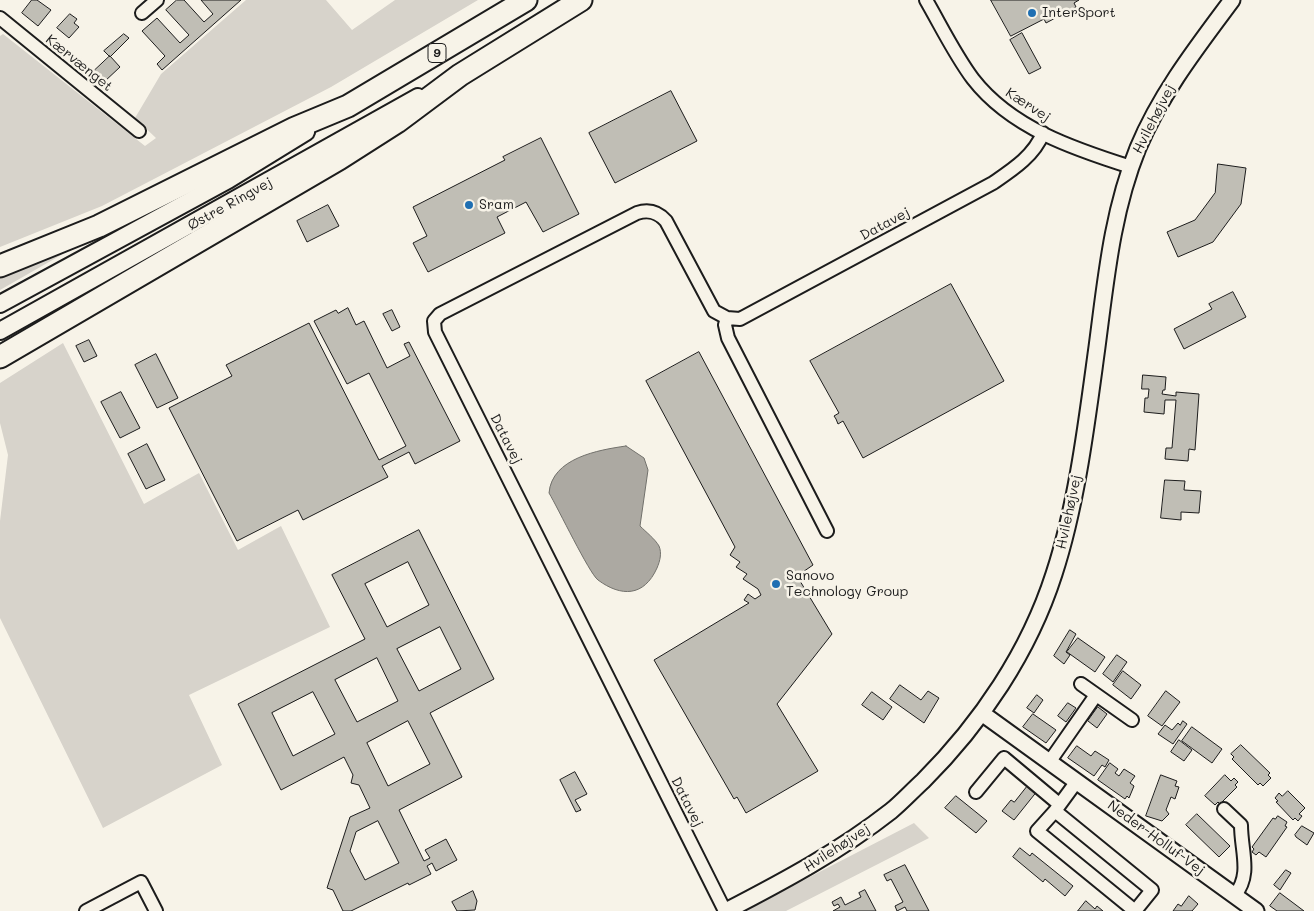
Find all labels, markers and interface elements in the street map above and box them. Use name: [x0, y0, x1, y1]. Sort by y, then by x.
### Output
place label: InterSport: [1042, 5, 1116, 21]
marker: InterSport: [1026, 7, 1038, 19]
street label: Kærvænget: [42, 31, 116, 95]
road number: 9: [428, 44, 446, 62]
street label: Hvilehøjvej: [1129, 81, 1179, 157]
street label: Kærvej: [1002, 84, 1054, 126]
street label: Østre Ringvej: [185, 174, 275, 234]
place label: Sram: [479, 197, 514, 213]
marker: Sram: [463, 199, 475, 211]
street label: Datavej: [857, 204, 913, 244]
street label: Datavej: [486, 411, 526, 467]
street label: Hvilehøjvej: [1053, 473, 1085, 551]
place label: Sanovo Technology Group: [786, 568, 908, 600]
marker: Sanovo Technology Group: [770, 578, 782, 590]
street label: Datavej: [667, 774, 707, 830]
street label: Neder-Holluf-Vej: [1104, 797, 1208, 879]
street label: Hvilehøjvej: [801, 820, 873, 876]

